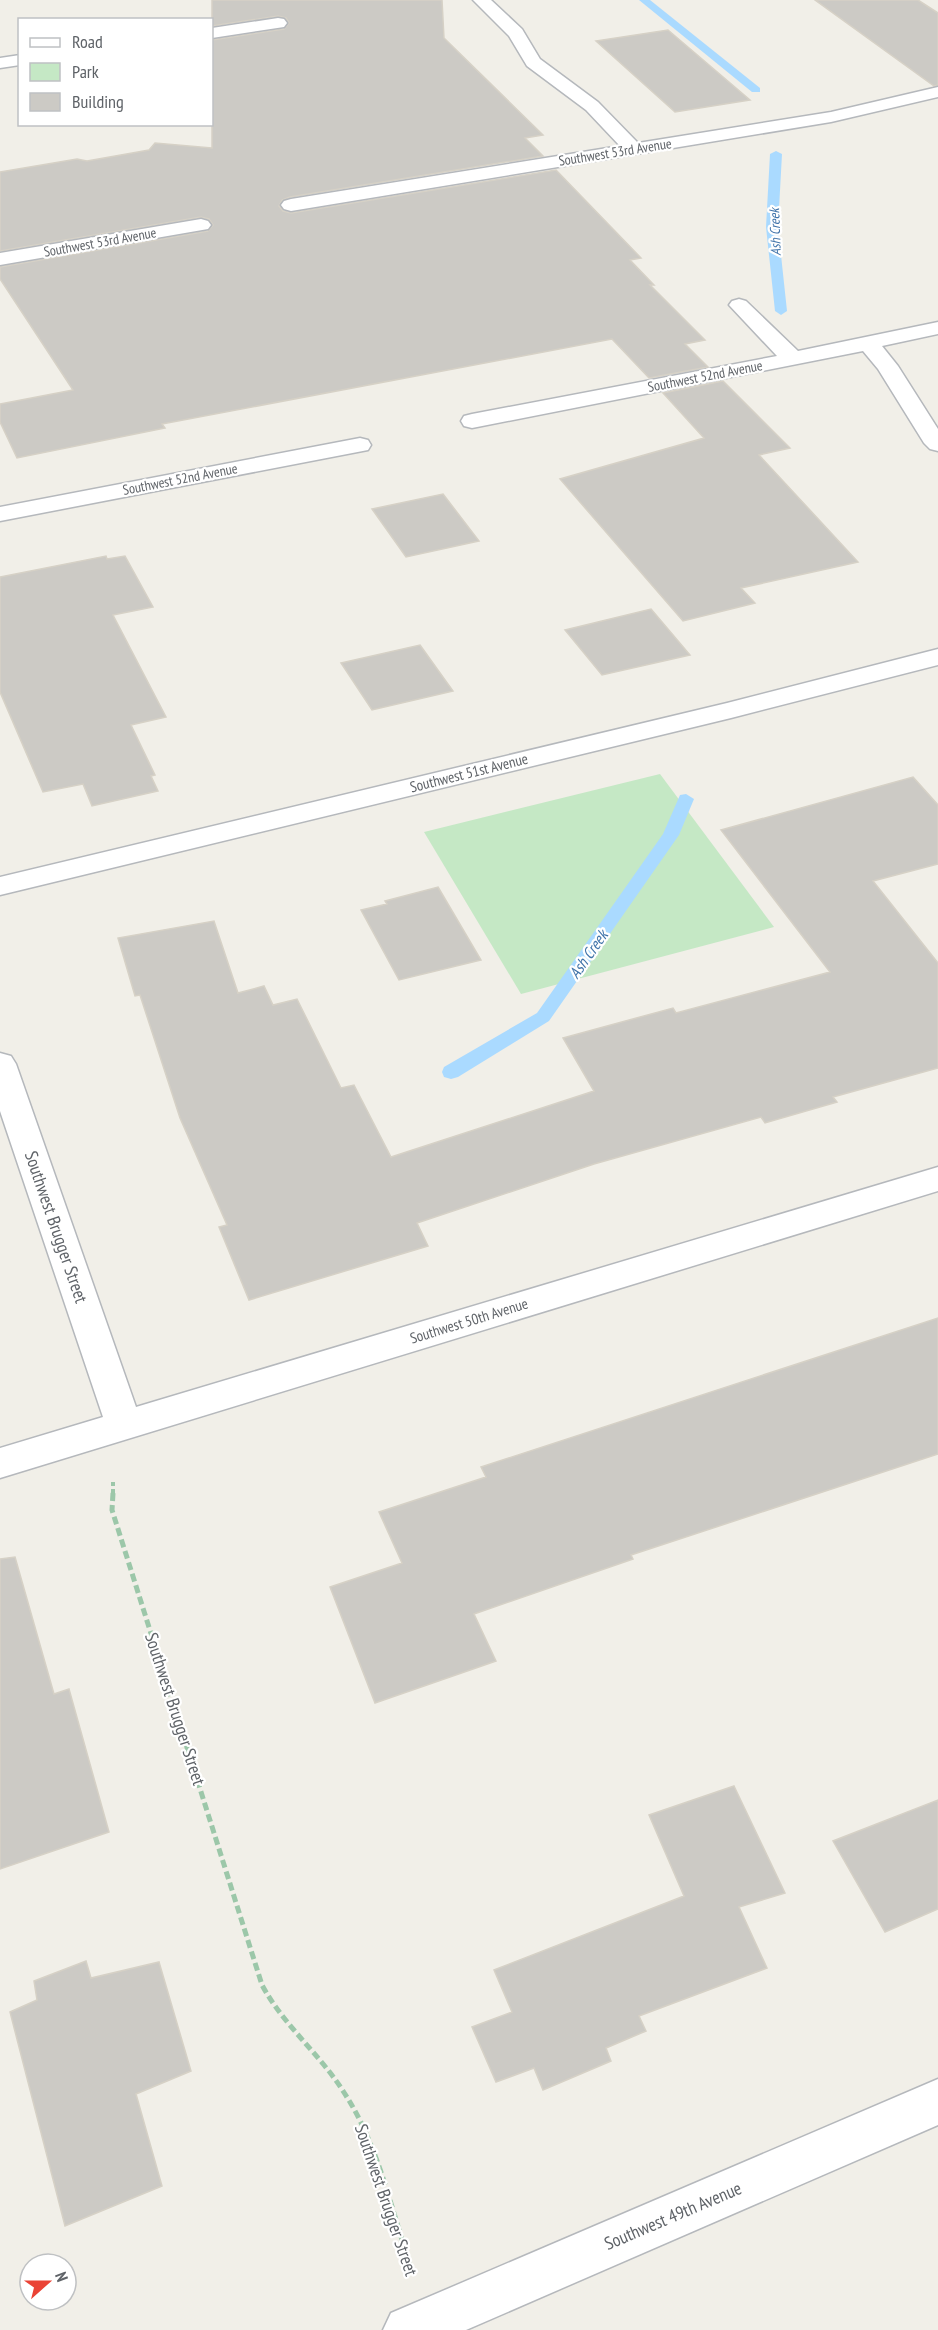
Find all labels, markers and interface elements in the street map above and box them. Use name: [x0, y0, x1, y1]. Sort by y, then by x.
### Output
legend: [18, 18, 213, 126]
text: Road: [72, 30, 103, 53]
text: Park: [72, 60, 99, 83]
text: Building: [72, 90, 124, 113]
street label: Southwest 53rd Avenue: [557, 134, 673, 170]
water label: Ash Creek: [765, 206, 785, 256]
street label: Southwest 53rd Avenue: [42, 223, 158, 261]
street label: Southwest 52nd Avenue: [646, 356, 764, 396]
street label: Southwest 52nd Avenue: [121, 459, 239, 499]
street label: Southwest 51st Avenue: [408, 749, 530, 796]
water label: Ash Creek: [564, 925, 613, 982]
street label: Southwest Brugger Street: [20, 1148, 93, 1306]
street label: Southwest 50th Avenue: [408, 1294, 530, 1347]
street label: Southwest Brugger Street: [140, 1630, 211, 1788]
street label: Southwest Brugger Street: [350, 2121, 423, 2279]
street label: Southwest 49th Avenue: [601, 2176, 745, 2255]
north arrow: [18, 2252, 78, 2312]
text: N: [51, 2269, 73, 2284]

